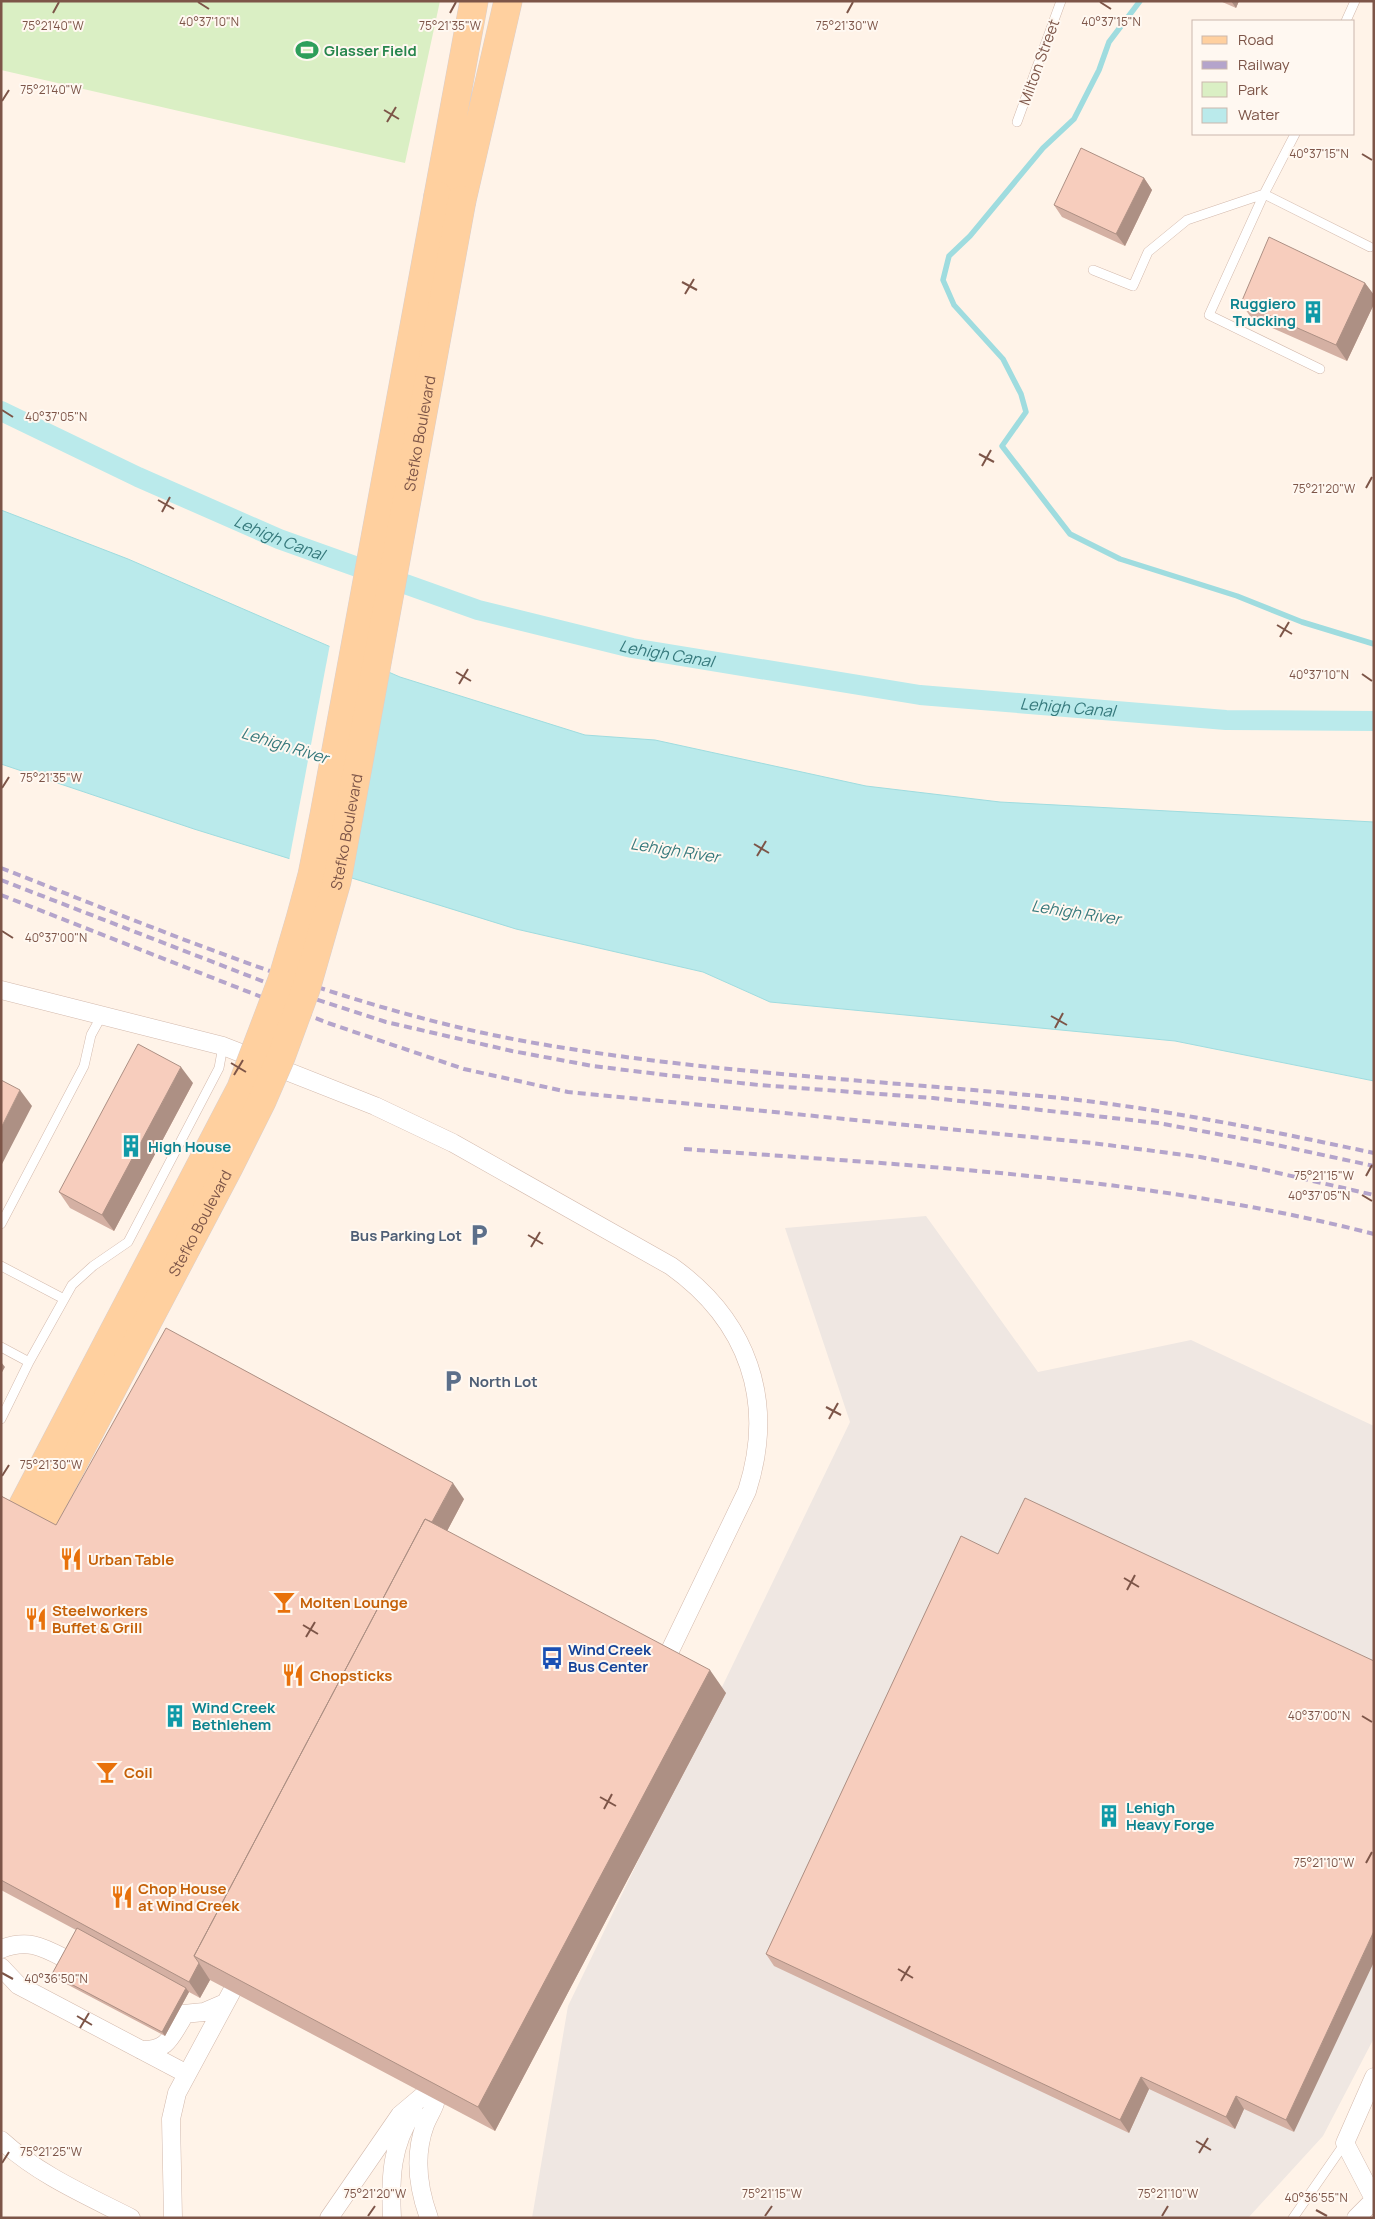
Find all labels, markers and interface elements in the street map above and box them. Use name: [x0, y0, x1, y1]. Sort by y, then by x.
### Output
text: 40°37'10"N: [179, 13, 239, 30]
text: 40°37'15"N: [1081, 13, 1141, 30]
street label: Milton Street: [1014, 16, 1064, 108]
text: 75°21'40"W: [22, 17, 84, 34]
text: 75°21'35"W: [419, 17, 482, 34]
text: 75°21'30"W: [816, 17, 879, 34]
legend: [1192, 20, 1355, 135]
text: Road: [1238, 29, 1274, 50]
sports icon: Glasser Field: [294, 37, 320, 63]
place label: Glasser Field: [324, 40, 417, 61]
text: Railway: [1238, 54, 1290, 75]
text: Park: [1238, 79, 1268, 100]
text: 75°21'40"W: [20, 81, 82, 98]
text: Water: [1238, 104, 1280, 125]
text: 40°37'15"N: [1289, 145, 1349, 162]
place label: Ruggiero Trucking: [1230, 293, 1296, 331]
building icon: Ruggiero Trucking: [1300, 299, 1326, 325]
street label: Stefko Boulevard: [398, 374, 440, 493]
text: 40°37'05"N: [25, 408, 87, 425]
text: 75°21'20"W: [1293, 480, 1356, 497]
water label: Lehigh Canal: [231, 510, 330, 566]
water label: Lehigh Canal: [617, 634, 718, 673]
text: 40°37'10"N: [1289, 666, 1349, 683]
water label: Lehigh Canal: [1019, 692, 1118, 722]
water label: Lehigh River: [239, 721, 333, 769]
text: 75°21'35"W: [20, 769, 83, 786]
street label: Stefko Boulevard: [325, 772, 367, 892]
water label: Lehigh River: [629, 832, 723, 868]
water label: Lehigh River: [1030, 894, 1124, 930]
text: 40°37'00"N: [25, 929, 87, 946]
building icon: High House: [118, 1133, 144, 1159]
place label: High House: [148, 1136, 231, 1157]
street label: Stefko Boulevard: [163, 1166, 236, 1280]
text: 75°21'15"W: [1294, 1167, 1355, 1184]
text: 40°37'05"N: [1288, 1187, 1350, 1204]
parking icon: Bus Parking Lot: [466, 1222, 492, 1248]
place label: Bus Parking Lot: [350, 1225, 462, 1246]
parking icon: North Lot: [440, 1368, 466, 1394]
place label: North Lot: [469, 1371, 538, 1392]
text: 75°21'30"W: [20, 1456, 83, 1473]
restaurant icon: Urban Table: [58, 1546, 84, 1572]
place label: Urban Table: [88, 1549, 174, 1570]
bar icon: Molten Lounge: [271, 1589, 297, 1615]
place label: Molten Lounge: [300, 1592, 408, 1613]
place label: Steelworkers Buffet & Grill: [52, 1600, 148, 1638]
restaurant icon: Steelworkers Buffet & Grill: [23, 1606, 49, 1632]
place label: Wind Creek Bus Center: [568, 1639, 652, 1677]
bus stop icon: Wind Creek Bus Center: [539, 1645, 565, 1671]
restaurant icon: Chopsticks: [280, 1662, 306, 1688]
place label: Chopsticks: [310, 1665, 392, 1686]
place label: Wind Creek Bethlehem: [192, 1697, 276, 1735]
building icon: Wind Creek Bethlehem: [162, 1703, 188, 1729]
text: 40°37'00"N: [1288, 1707, 1350, 1724]
bar icon: Coil: [94, 1759, 120, 1785]
place label: Coil: [124, 1762, 153, 1783]
place label: Lehigh Heavy Forge: [1126, 1797, 1215, 1835]
building icon: Lehigh Heavy Forge: [1096, 1803, 1122, 1829]
text: 75°21'10"W: [1294, 1854, 1355, 1871]
place label: Chop House at Wind Creek: [138, 1878, 240, 1916]
restaurant icon: Chop House at Wind Creek: [109, 1884, 135, 1910]
text: 40°36'50"N: [24, 1970, 88, 1987]
text: 75°21'25"W: [20, 2143, 83, 2160]
text: 75°21'20"W: [344, 2185, 407, 2202]
text: 75°21'15"W: [742, 2185, 803, 2202]
text: 75°21'10"W: [1138, 2185, 1199, 2202]
text: 40°36'55"N: [1284, 2189, 1348, 2206]

